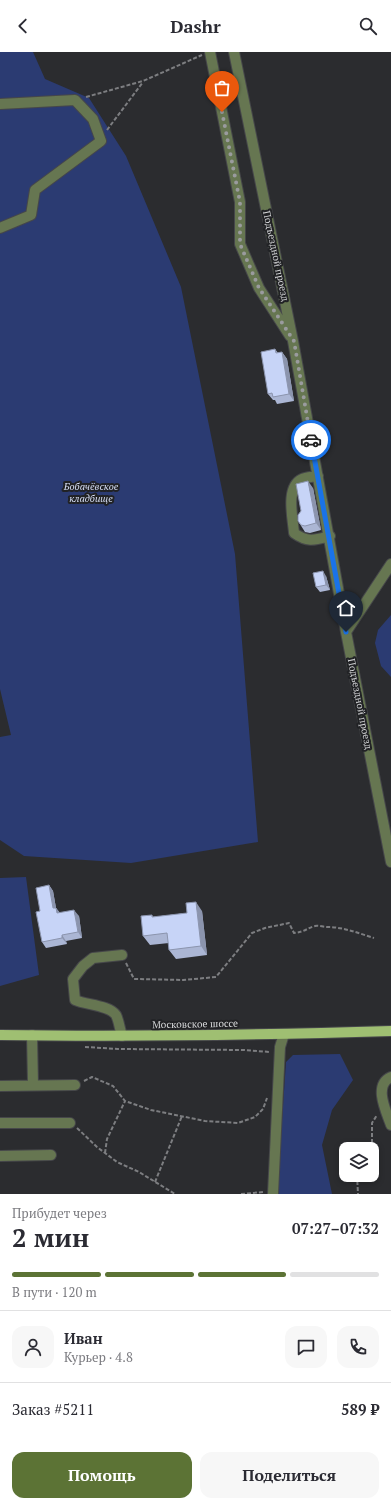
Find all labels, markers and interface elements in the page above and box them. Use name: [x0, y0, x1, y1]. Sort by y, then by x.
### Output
text: Dashr: [170, 14, 221, 38]
icon: back: [12, 15, 34, 37]
icon: search: [357, 15, 379, 37]
pin: [205, 71, 239, 112]
icon: bag: [211, 77, 233, 99]
street label: Подъездной проезд: [260, 209, 292, 303]
courier: [291, 420, 331, 460]
icon: car: [300, 429, 322, 451]
park label: Бобачёвское кладбище: [63, 480, 119, 505]
pin: [329, 591, 363, 632]
icon: home: [335, 597, 357, 619]
street label: Подъездной проезд: [345, 657, 375, 751]
street label: Московское шоссе: [152, 1017, 238, 1031]
map controls: [339, 1142, 379, 1182]
button: layers: [339, 1142, 379, 1182]
text: Прибудет через: [12, 1204, 107, 1222]
text: 07:27–07:32: [292, 1218, 379, 1238]
text: 2 мин: [12, 1220, 89, 1254]
text: В пути · 120 m: [12, 1283, 97, 1301]
button: person: [12, 1326, 54, 1368]
button: chat: [285, 1326, 327, 1368]
button: phone: [337, 1326, 379, 1368]
text: Иван: [64, 1328, 103, 1348]
text: Курьер · 4.8: [64, 1348, 133, 1366]
text: Заказ #5211: [12, 1399, 94, 1419]
text: 589 ₽: [341, 1399, 379, 1419]
button: Помощь: [12, 1452, 192, 1498]
button: Поделиться: [200, 1452, 379, 1498]

